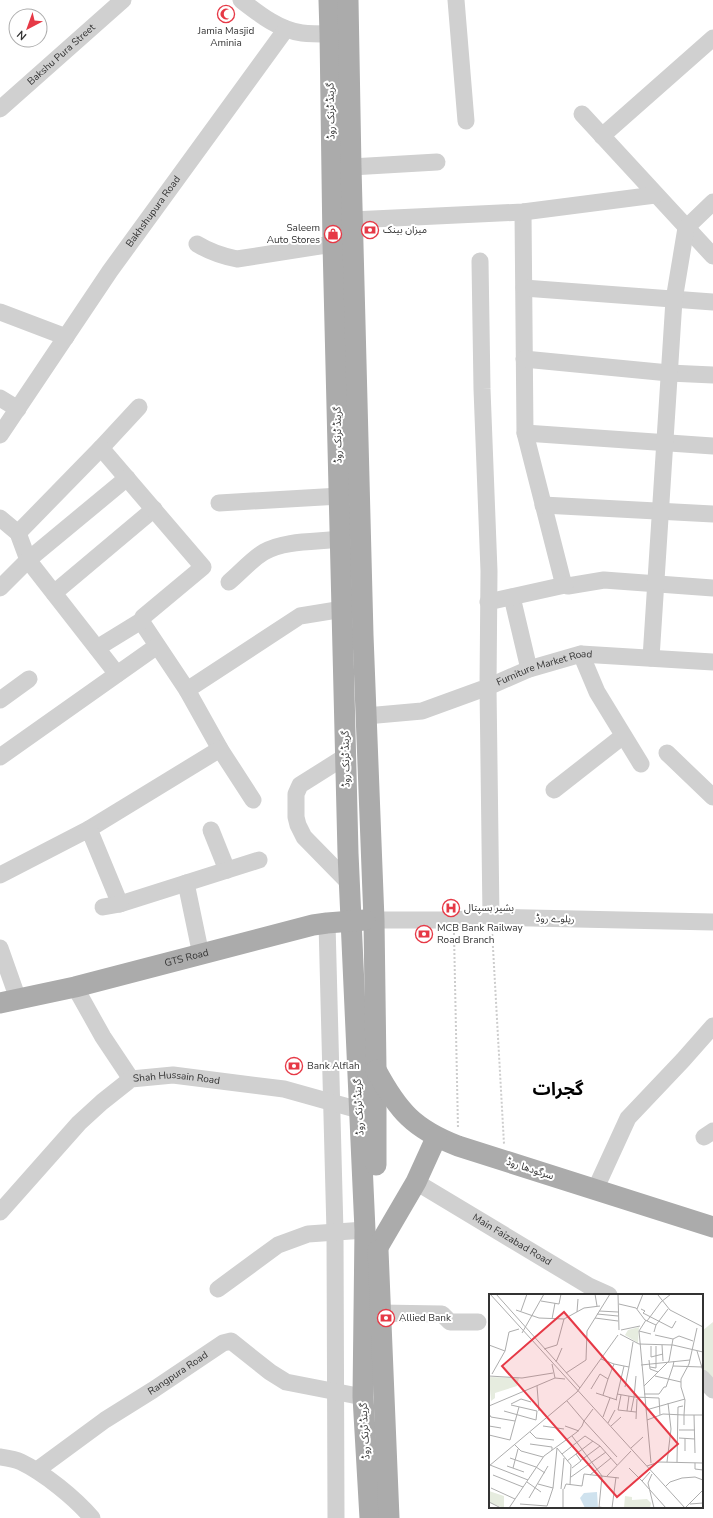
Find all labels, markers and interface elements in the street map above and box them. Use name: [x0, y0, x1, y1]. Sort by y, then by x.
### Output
mosque icon: Jamia Masjid Aminia: [216, 4, 236, 24]
north arrow: [8, 8, 48, 48]
street label: Bakshu Pura Street: [24, 20, 99, 88]
place label: Jamia Masjid Aminia: [197, 24, 254, 50]
text: N: [14, 27, 30, 44]
street label: گرینڈ ٹرنک روڈ: [323, 82, 338, 139]
street label: Bakhshupura Road: [123, 173, 184, 250]
bank icon: میزان بینک: [360, 220, 380, 240]
place label: Saleem Auto Stores: [267, 221, 320, 247]
place label: میزان بینک: [383, 223, 427, 237]
shop icon: Saleem Auto Stores: [323, 224, 343, 244]
street label: گرینڈ ٹرنک روڈ: [330, 406, 345, 463]
street label: Furniture Market Road: [494, 647, 593, 689]
street label: گرینڈ ٹرنک روڈ: [338, 730, 353, 787]
hospital icon: بشیر ہسپتال: [441, 898, 461, 918]
place label: بشیر ہسپتال: [464, 901, 514, 915]
street label: ریلوے روڈ: [535, 912, 575, 926]
place label: MCB Bank Railway Road Branch: [437, 921, 524, 947]
bank icon: MCB Bank Railway Road Branch: [414, 924, 434, 944]
street label: GTS Road: [163, 945, 210, 970]
bank icon: Bank Alflah: [284, 1056, 304, 1076]
place label: Bank Alflah: [307, 1059, 360, 1073]
street label: Shah Hussain Road: [132, 1068, 221, 1088]
street label: گرینڈ ٹرنک روڈ: [350, 1077, 367, 1136]
district label: گجرات: [533, 1077, 584, 1101]
street label: سرگودھا روڈ: [504, 1155, 556, 1183]
street label: Main Faizabad Road: [470, 1210, 554, 1269]
inset map: [489, 1294, 703, 1508]
bank icon: Allied Bank: [376, 1308, 396, 1328]
place label: Allied Bank: [399, 1311, 452, 1325]
street label: Rangpura Road: [145, 1348, 211, 1399]
street label: گرینڈ ٹرنک روڈ: [356, 1401, 373, 1460]

